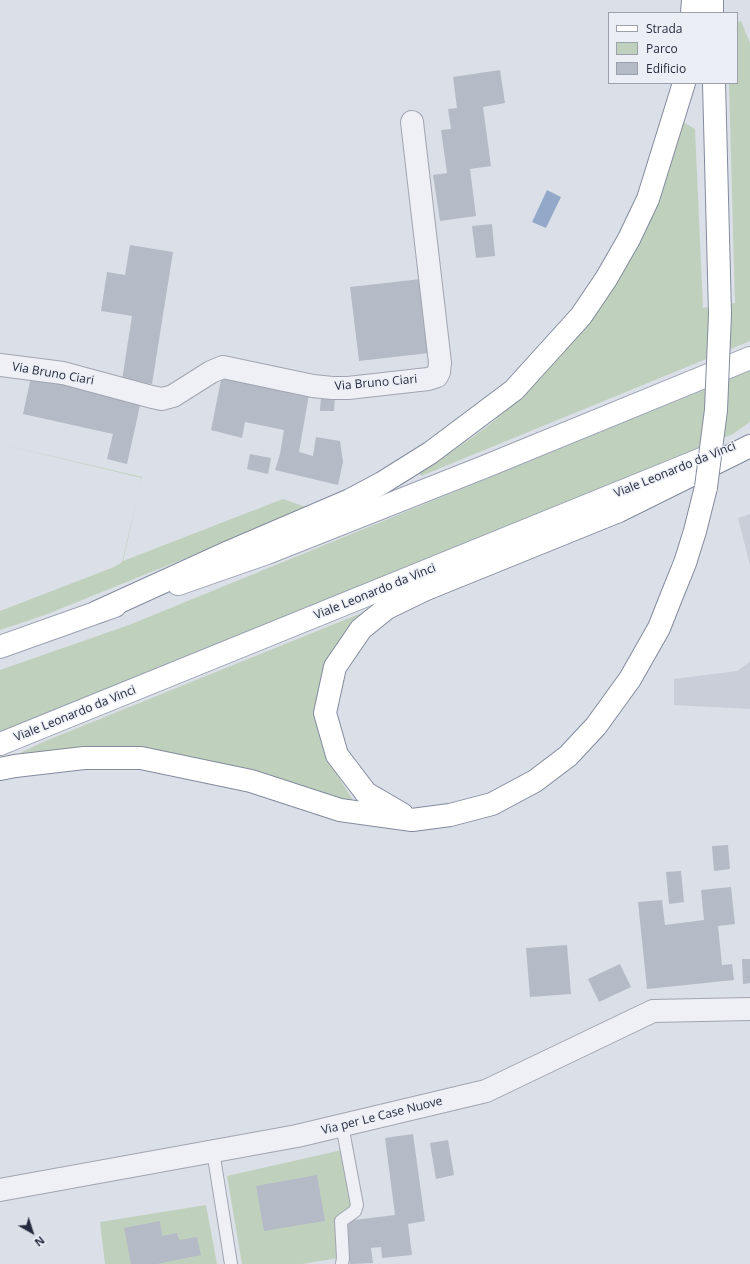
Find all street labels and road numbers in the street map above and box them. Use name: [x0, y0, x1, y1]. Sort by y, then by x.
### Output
street label: Via Bruno Ciari: [11, 360, 95, 388]
street label: Via Bruno Ciari: [334, 372, 418, 394]
street label: Viale Leonardo da Vinci: [612, 439, 738, 501]
street label: Viale Leonardo da Vinci: [312, 561, 438, 623]
street label: Viale Leonardo da Vinci: [12, 683, 138, 745]
street label: Via per Le Case Nuove: [320, 1094, 444, 1138]

